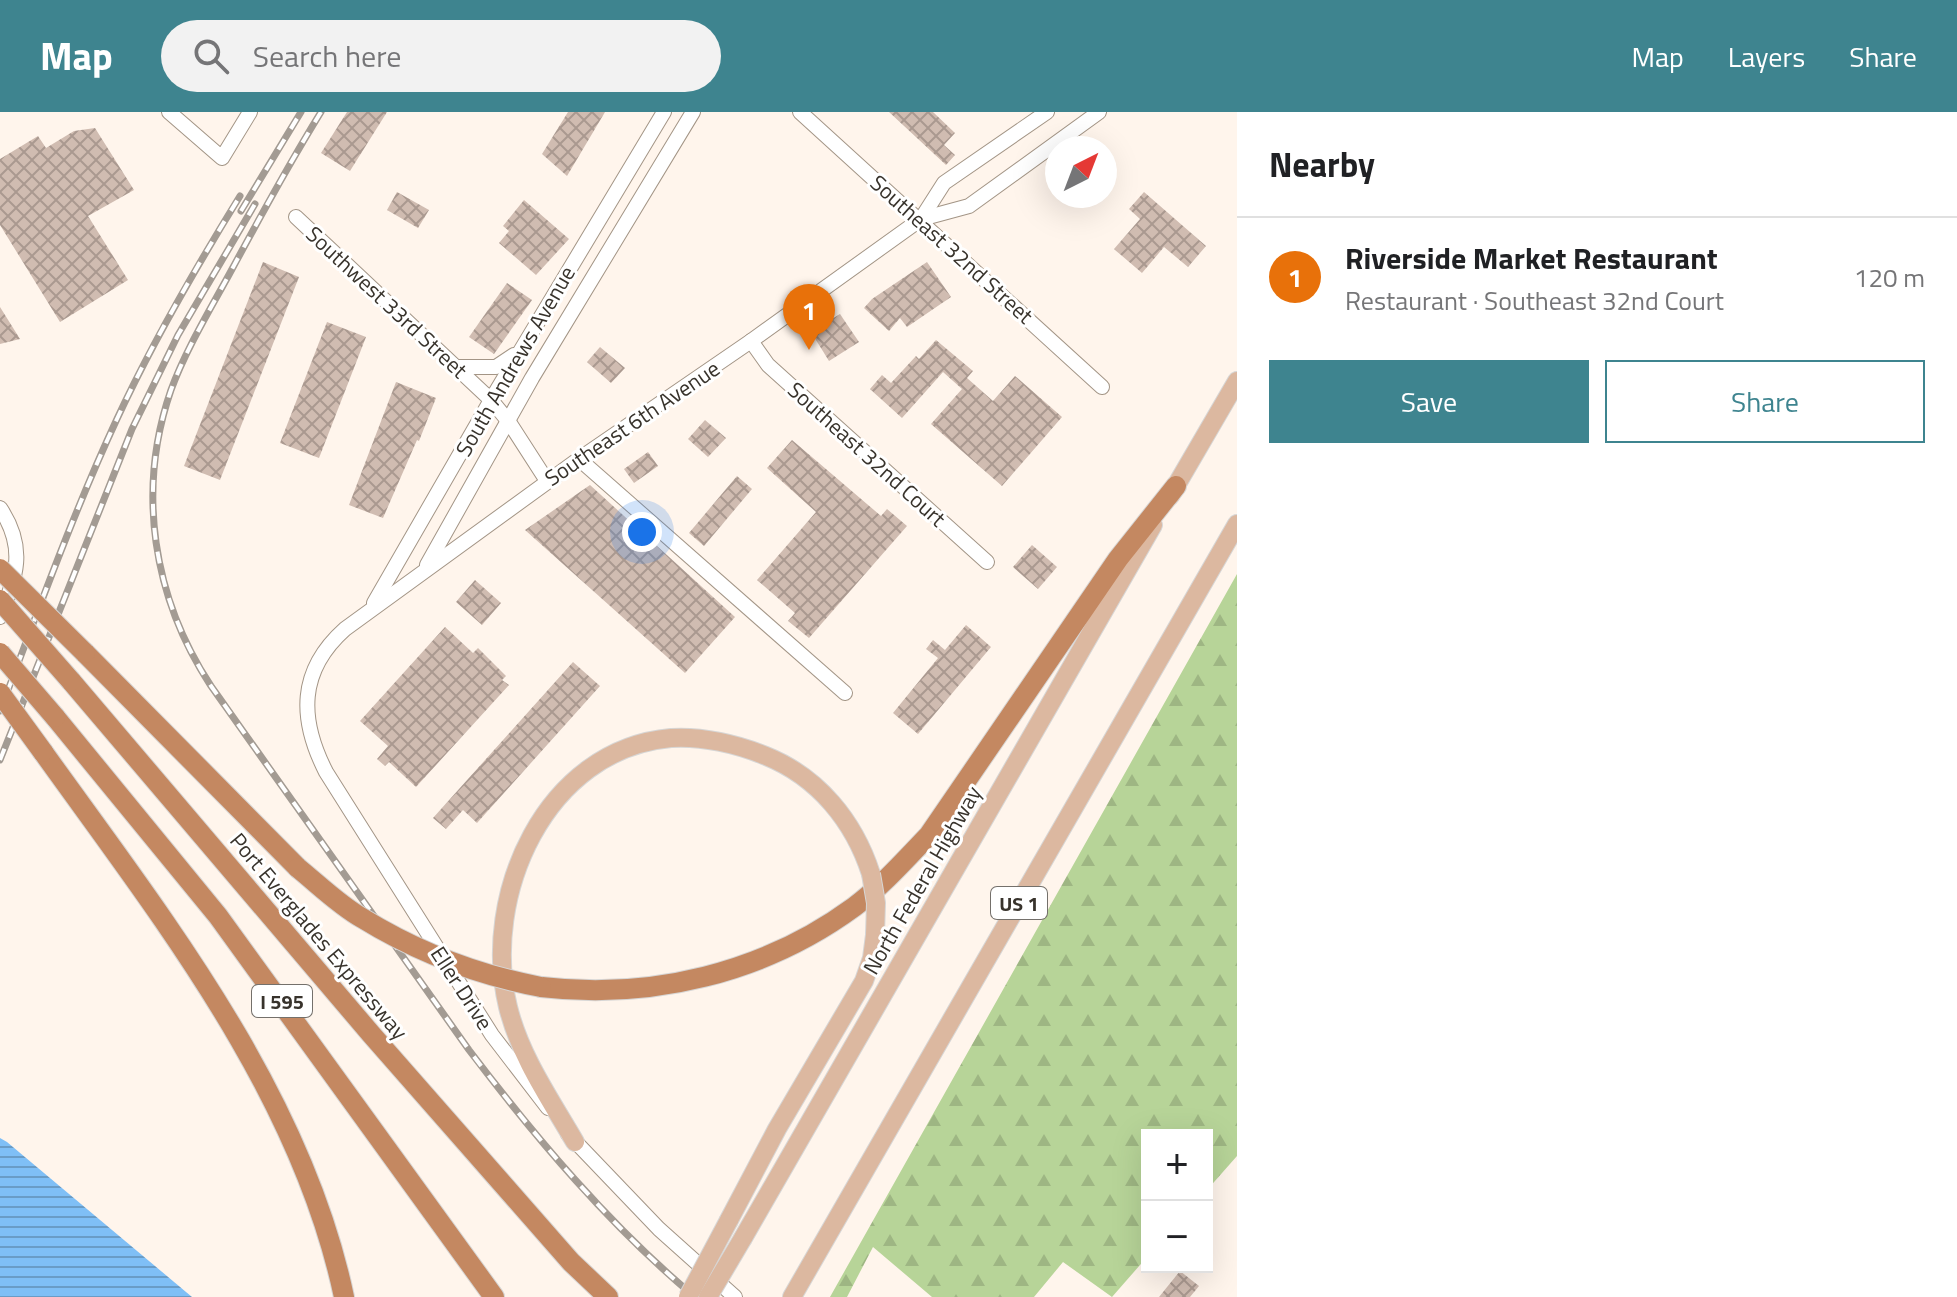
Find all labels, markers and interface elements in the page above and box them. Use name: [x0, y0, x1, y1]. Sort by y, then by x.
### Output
search box: [161, 20, 721, 92]
text: Map: [40, 27, 113, 85]
text: Search here: [253, 33, 402, 79]
icon: search: [189, 34, 233, 78]
text: Map: [1631, 35, 1684, 78]
text: Layers: [1728, 35, 1805, 78]
text: Share: [1849, 35, 1917, 78]
north arrow: [1045, 136, 1117, 208]
text: Nearby: [1269, 138, 1375, 190]
street label: Southeast 32nd Street: [863, 166, 1041, 332]
street label: Southwest 33rd Street: [298, 218, 476, 386]
text: Riverside Market Restaurant: [1345, 235, 1718, 281]
text: 1: [1288, 258, 1302, 297]
text: 120 m: [1854, 258, 1925, 297]
street label: South Andrews Avenue: [446, 259, 584, 463]
text: Restaurant · Southeast 32nd Court: [1345, 281, 1724, 320]
pin: 1: [783, 284, 835, 350]
street label: Southeast 6th Avenue: [537, 352, 727, 494]
button: Save: [1269, 360, 1589, 443]
button: Share: [1605, 360, 1925, 443]
street label: Southeast 32nd Court: [780, 373, 954, 535]
your location: [622, 512, 662, 552]
street label: North Federal Highway: [854, 779, 990, 981]
street label: Port Everglades Expressway: [222, 825, 416, 1047]
road number: US 1: [991, 887, 1047, 919]
street label: Eller Drive: [422, 939, 502, 1037]
road number: I 595: [252, 985, 312, 1017]
map controls: [1141, 1129, 1213, 1273]
button: +: [1141, 1129, 1213, 1201]
button: −: [1141, 1201, 1213, 1273]

